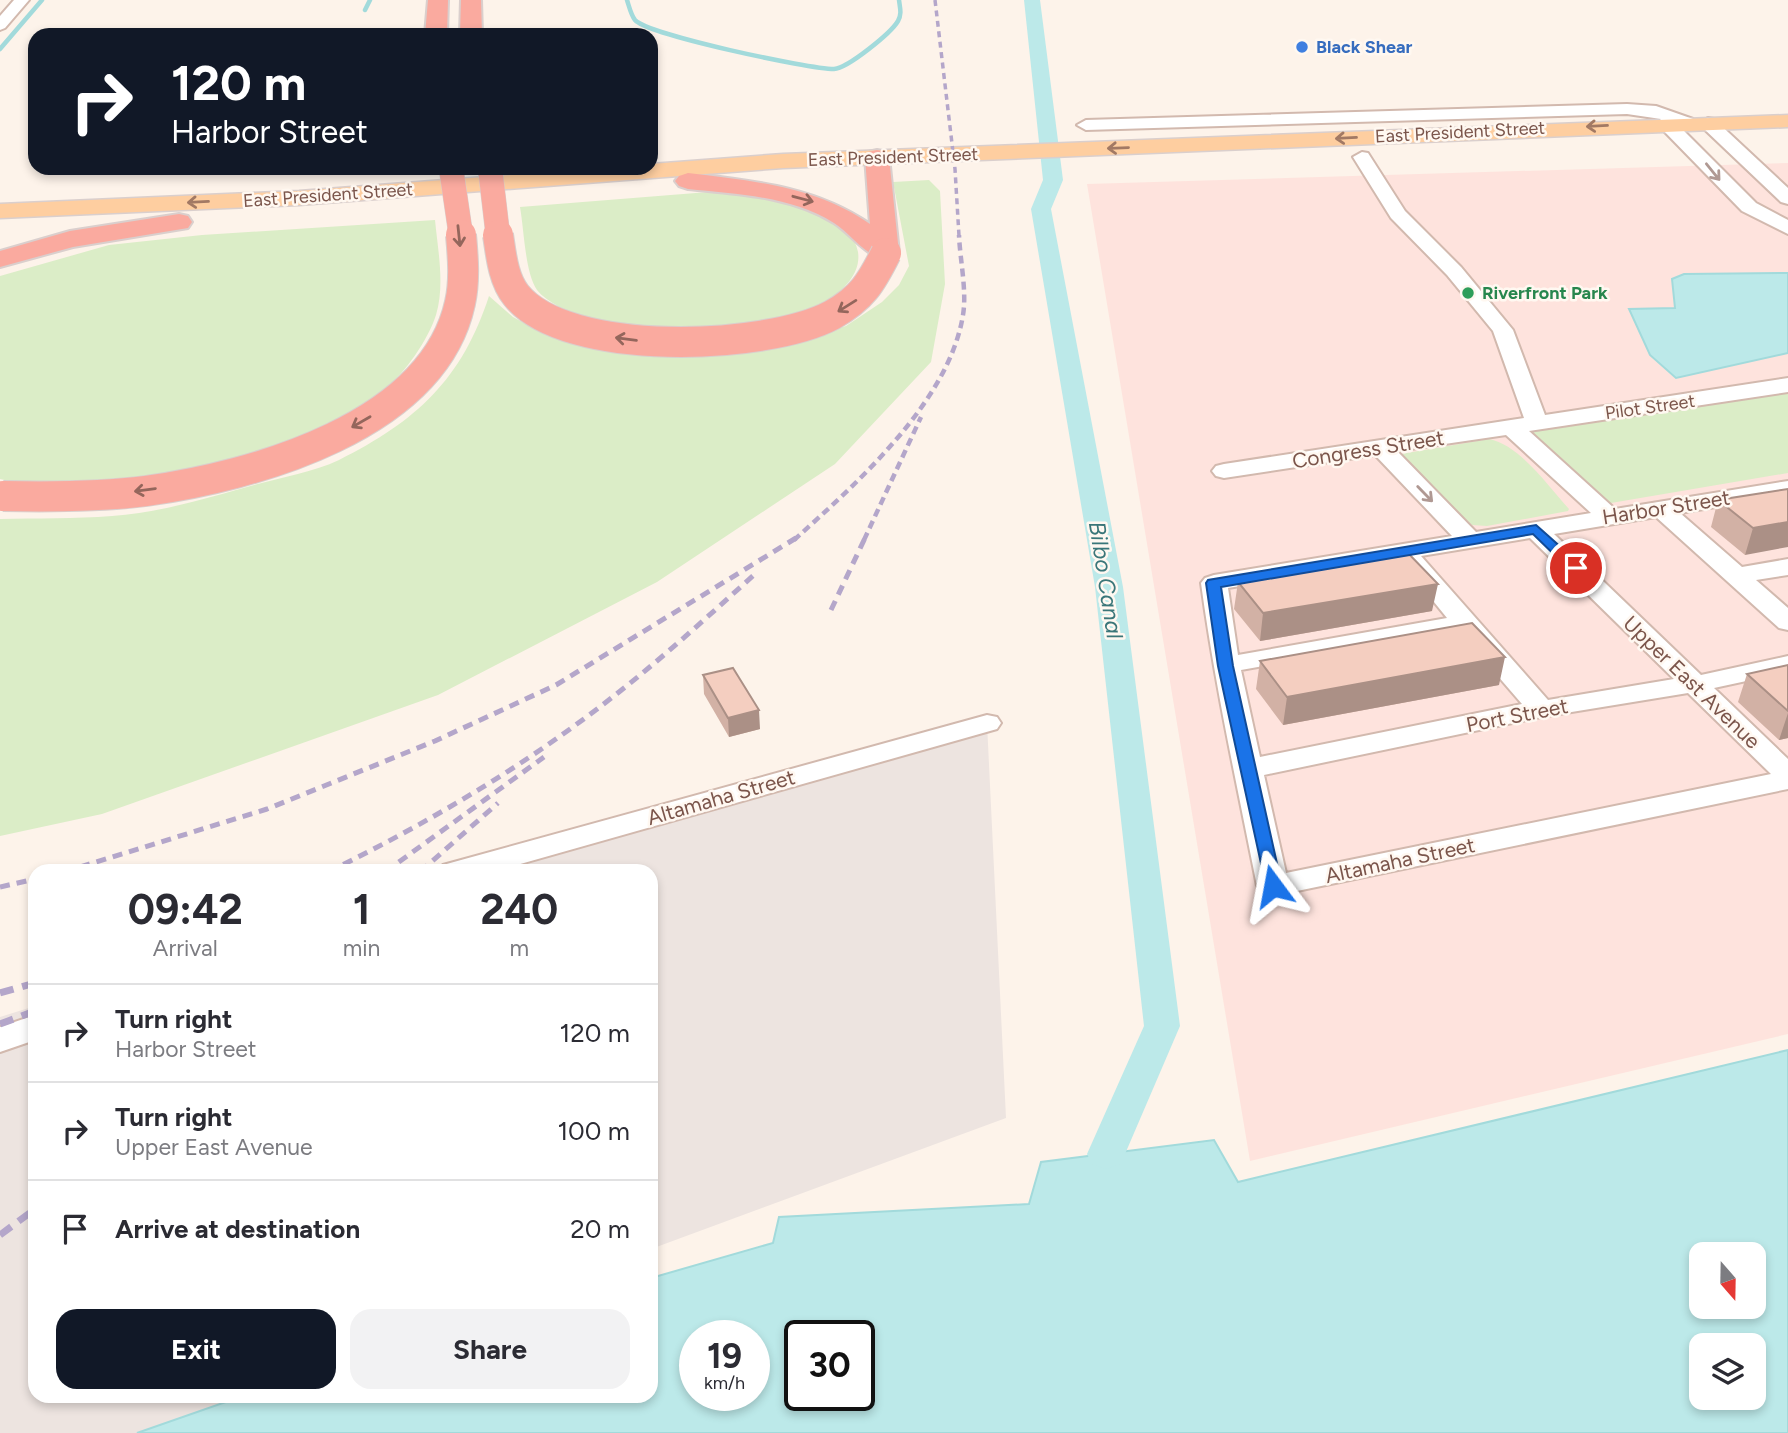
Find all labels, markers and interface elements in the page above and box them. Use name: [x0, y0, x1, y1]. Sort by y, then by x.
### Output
place label: Black Shear: [1316, 36, 1413, 58]
marker: Black Shear: [1294, 39, 1310, 55]
text: 120 m: [171, 53, 306, 112]
icon: right: [56, 56, 147, 147]
text: Harbor Street: [171, 113, 368, 151]
street label: East President Street: [1374, 117, 1546, 147]
one-way arrow: [1586, 120, 1609, 133]
one-way arrow: [1334, 131, 1357, 144]
one-way arrow: [1107, 141, 1130, 154]
street label: East President Street: [807, 143, 979, 171]
one-way arrow: [1706, 163, 1721, 181]
street label: East President Street: [242, 178, 414, 212]
one-way arrow: [792, 194, 814, 207]
one-way arrow: [187, 196, 210, 209]
one-way arrow: [452, 224, 465, 247]
place label: Riverfront Park: [1482, 282, 1608, 304]
marker: Riverfront Park: [1460, 285, 1476, 301]
one-way arrow: [838, 299, 858, 313]
one-way arrow: [616, 333, 638, 346]
street label: Pilot Street: [1604, 390, 1697, 424]
one-way arrow: [351, 415, 371, 429]
street label: Congress Street: [1290, 425, 1446, 473]
one-way arrow: [134, 484, 157, 497]
one-way arrow: [1417, 485, 1434, 502]
street label: Harbor Street: [1600, 485, 1732, 529]
water label: Bilbo Canal: [1083, 519, 1129, 642]
pin: [1546, 538, 1606, 598]
icon: arrive: [1557, 549, 1595, 587]
street label: Upper East Avenue: [1618, 610, 1766, 754]
street label: Port Street: [1464, 693, 1570, 737]
street label: Altamaha Street: [644, 764, 798, 830]
street label: Altamaha Street: [1323, 832, 1477, 888]
position arrow: [1236, 849, 1310, 923]
text: 09:42: [128, 884, 243, 935]
text: 1: [353, 884, 370, 935]
text: 240: [480, 884, 558, 935]
text: Arrival: [153, 934, 218, 962]
text: min: [343, 934, 380, 962]
text: m: [509, 934, 529, 962]
text: Turn right: [115, 1003, 232, 1035]
icon: right: [56, 1014, 94, 1052]
text: 120 m: [560, 1017, 630, 1049]
text: Harbor Street: [115, 1035, 256, 1063]
text: Turn right: [115, 1101, 232, 1133]
icon: right: [56, 1112, 94, 1150]
text: 100 m: [557, 1115, 630, 1147]
text: Upper East Avenue: [115, 1133, 313, 1161]
icon: arrive: [56, 1210, 94, 1248]
text: Arrive at destination: [115, 1213, 360, 1245]
text: 20 m: [570, 1213, 630, 1245]
north arrow: [1689, 1242, 1766, 1320]
map controls: [1689, 1242, 1766, 1410]
button: Exit: [56, 1309, 336, 1389]
button: Share: [350, 1309, 630, 1389]
speed limit sign: 30: [784, 1320, 875, 1411]
button: layers: [1689, 1333, 1766, 1410]
text: 19: [707, 1335, 742, 1377]
text: km/h: [704, 1372, 745, 1394]

